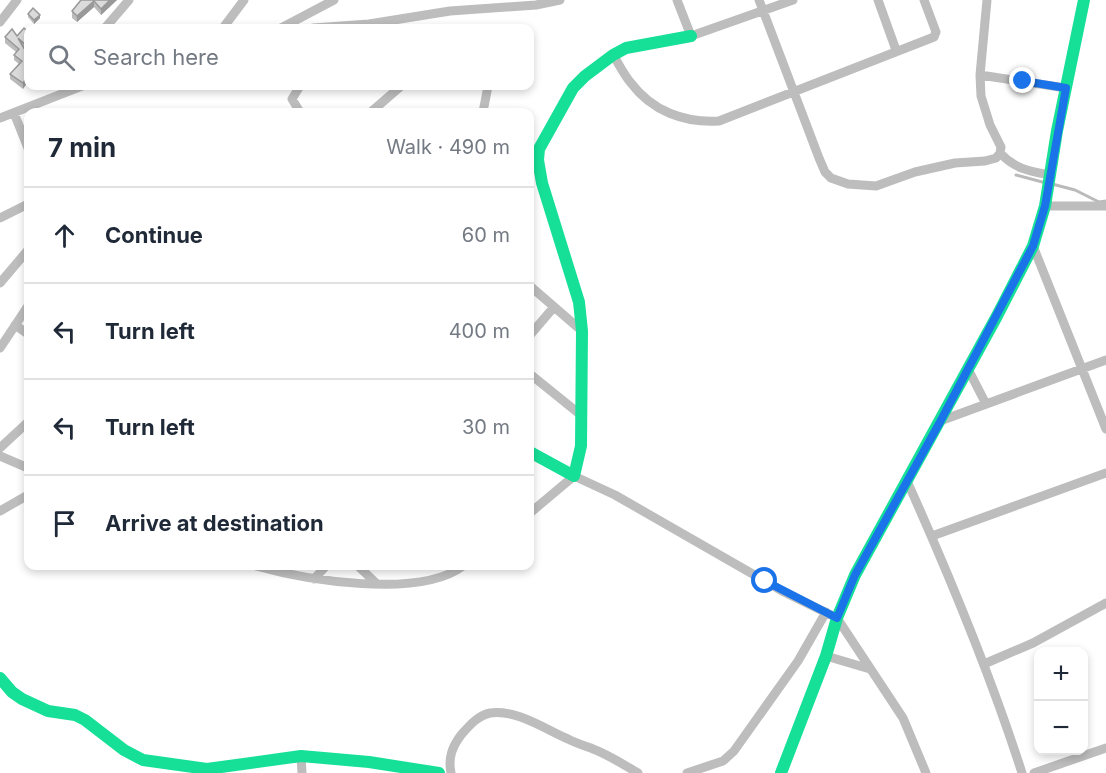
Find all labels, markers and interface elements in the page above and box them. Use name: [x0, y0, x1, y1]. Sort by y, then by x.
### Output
search box: [24, 24, 534, 90]
icon: search: [45, 41, 78, 74]
text: Search here: [93, 44, 219, 70]
route end: [1009, 67, 1035, 93]
text: 7 min: [48, 132, 116, 163]
text: Walk · 490 m: [386, 135, 510, 159]
icon: ahead: [48, 219, 81, 252]
text: Continue: [105, 222, 203, 248]
text: 60 m: [462, 223, 510, 247]
icon: left: [48, 315, 81, 348]
text: Turn left: [105, 318, 195, 344]
text: 400 m: [449, 319, 510, 343]
icon: left: [48, 411, 81, 444]
text: Turn left: [105, 414, 195, 440]
text: 30 m: [462, 415, 510, 439]
icon: arrive: [48, 507, 81, 540]
text: Arrive at destination: [105, 510, 324, 536]
route start: [751, 567, 777, 593]
map controls: [1034, 647, 1088, 755]
button: +: [1034, 647, 1088, 701]
button: −: [1034, 701, 1088, 755]

